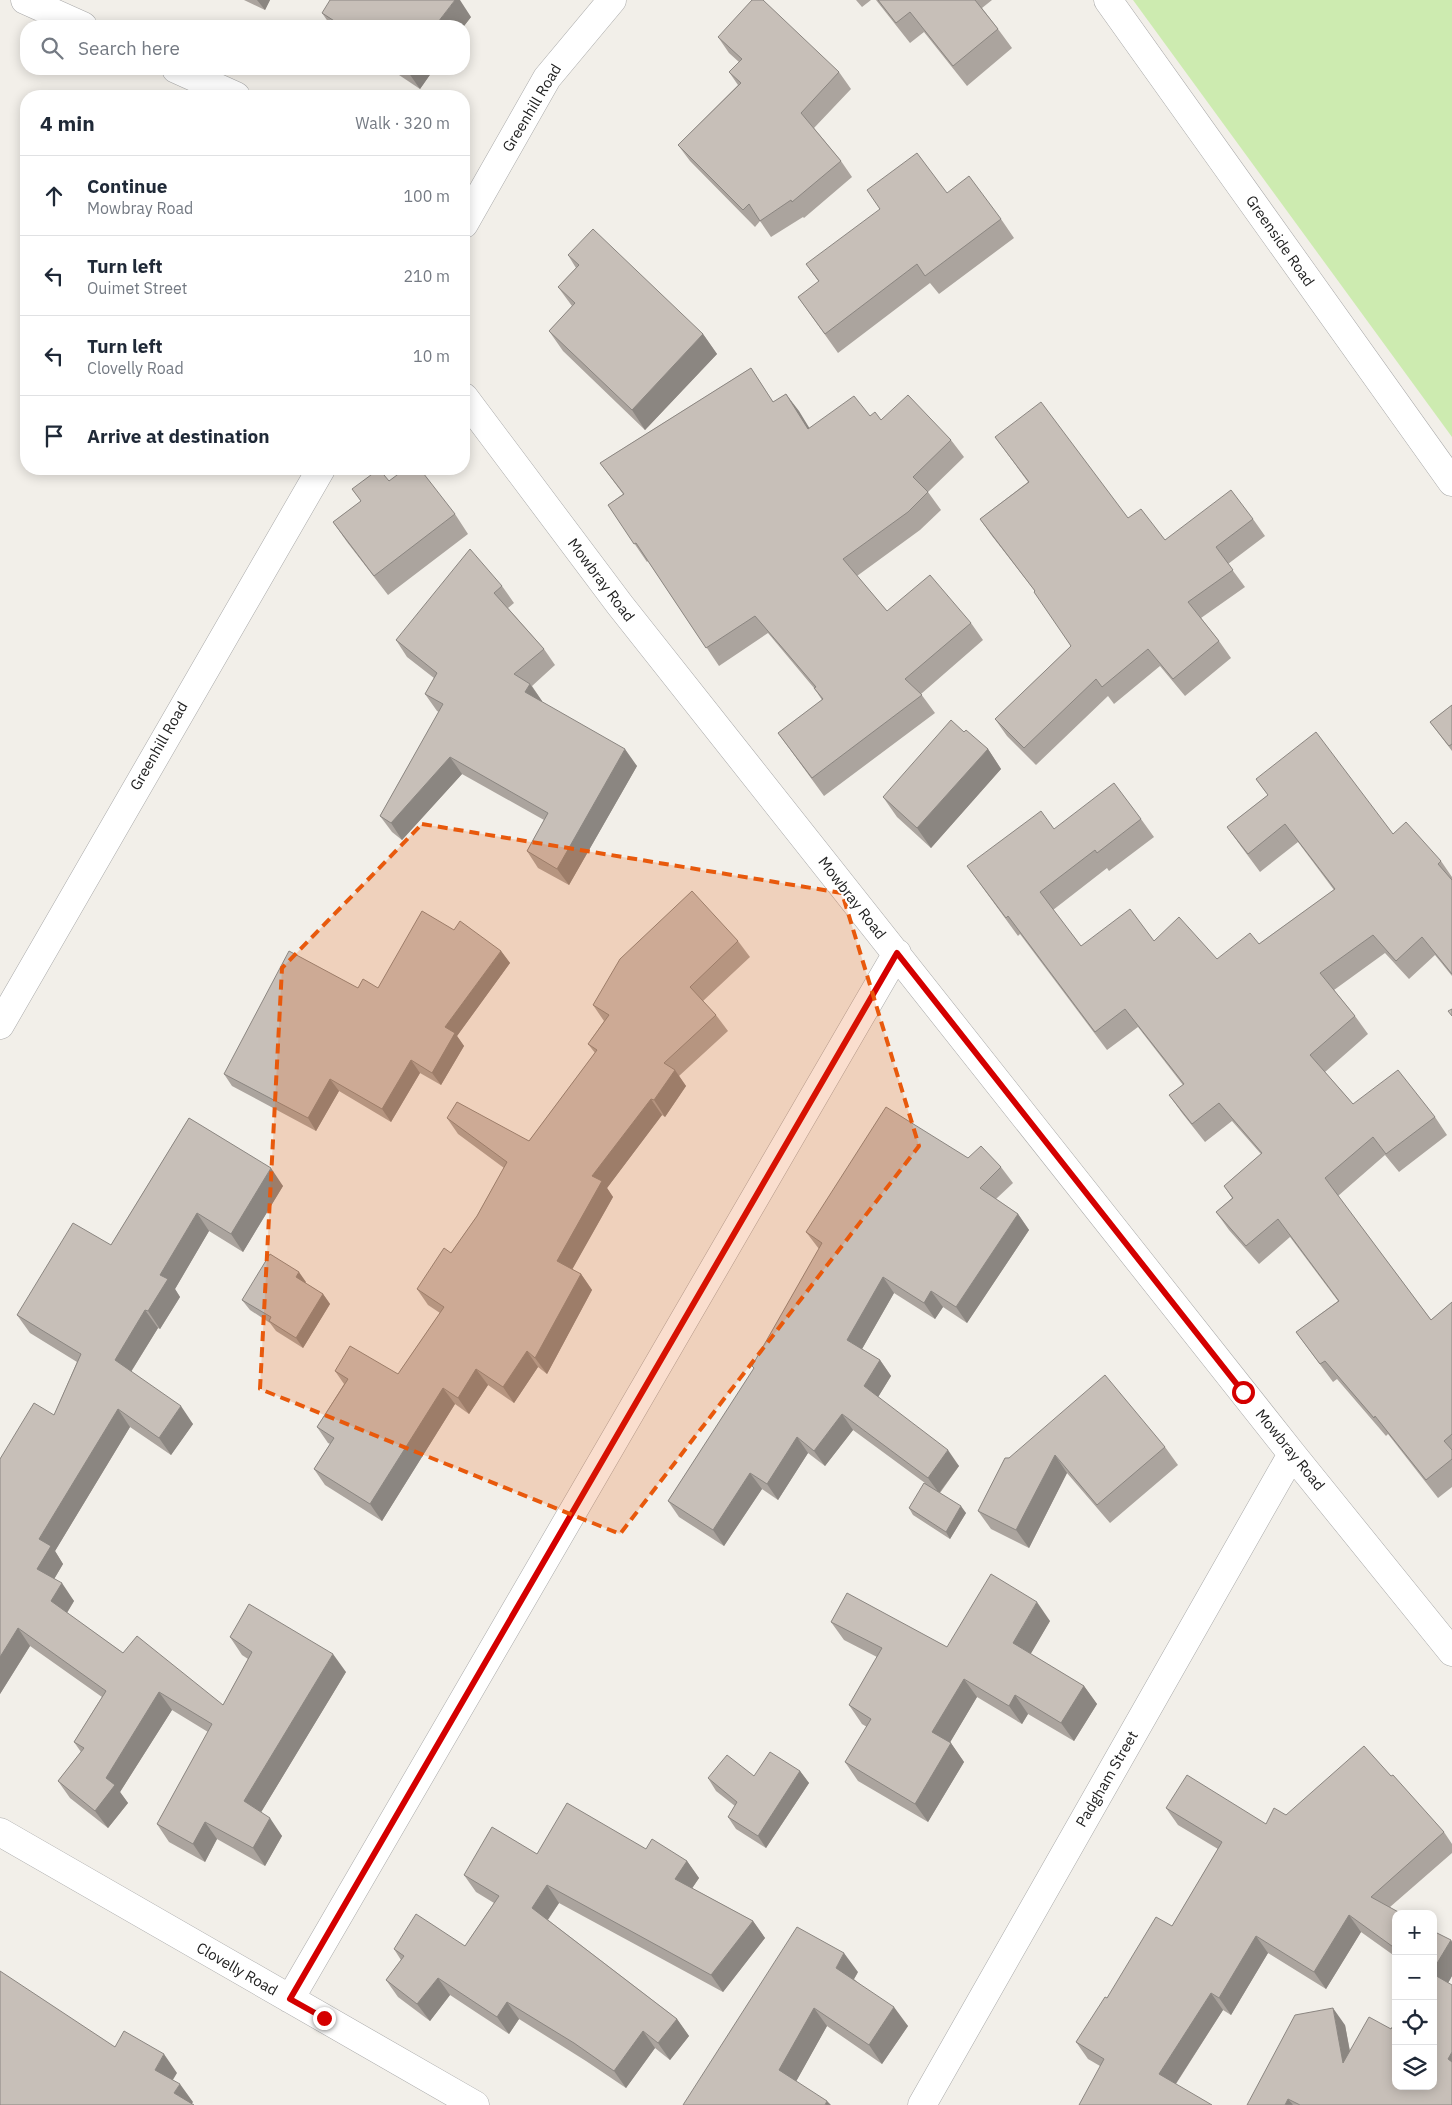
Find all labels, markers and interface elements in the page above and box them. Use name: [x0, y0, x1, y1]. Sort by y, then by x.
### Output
search box: [20, 20, 470, 75]
icon: search: [38, 34, 66, 62]
text: Search here: [78, 36, 180, 60]
street label: Greenhill Road: [498, 60, 565, 155]
text: 4 min: [40, 109, 95, 137]
text: Walk · 320 m: [355, 113, 450, 133]
text: Continue: [87, 174, 167, 198]
icon: ahead: [40, 182, 68, 210]
text: 100 m: [403, 186, 450, 206]
street label: Greenside Road: [1242, 191, 1319, 290]
text: Mowbray Road: [87, 198, 193, 218]
text: Turn left: [87, 254, 163, 278]
icon: left: [40, 262, 68, 290]
text: 210 m: [403, 266, 450, 286]
text: Ouimet Street: [87, 278, 187, 298]
text: Turn left: [87, 334, 163, 358]
icon: left: [40, 342, 68, 370]
text: 10 m: [413, 346, 450, 366]
text: Clovelly Road: [87, 358, 184, 378]
icon: arrive: [40, 422, 68, 450]
text: Arrive at destination: [87, 424, 270, 448]
street label: Mowbray Road: [564, 534, 639, 625]
street label: Greenhill Road: [126, 698, 192, 793]
street label: Mowbray Road: [814, 853, 891, 943]
route start: [1232, 1381, 1255, 1404]
street label: Mowbray Road: [1252, 1405, 1329, 1494]
street label: Padgham Street: [1071, 1727, 1142, 1830]
map controls: [1392, 1910, 1437, 2090]
button: +: [1392, 1910, 1437, 1955]
street label: Clovelly Road: [193, 1938, 281, 1999]
button: −: [1392, 1955, 1437, 2000]
button: locate: [1392, 2000, 1437, 2045]
route end: [313, 2007, 336, 2030]
button: layers: [1392, 2045, 1437, 2090]

